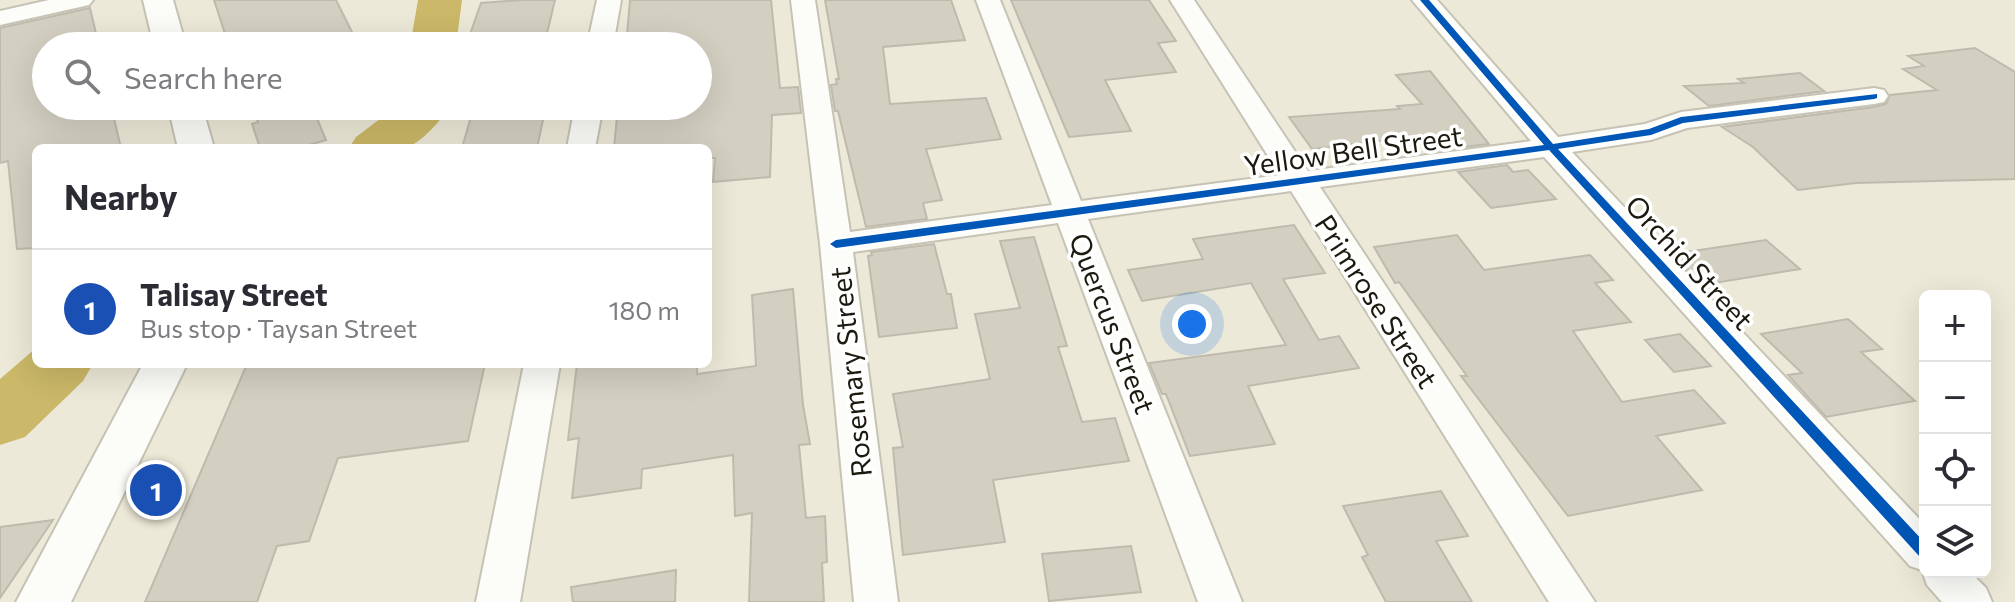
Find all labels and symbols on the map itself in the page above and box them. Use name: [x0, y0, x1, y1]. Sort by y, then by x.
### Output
street label: Yellow Bell Street: [1242, 118, 1464, 182]
street label: Orchid Street: [1619, 188, 1761, 336]
street label: Primrose Street: [1308, 208, 1446, 394]
street label: Quercus Street: [1063, 228, 1163, 418]
street label: Rosemary Street: [822, 265, 878, 479]
your location: [1172, 304, 1212, 344]
pin: 1: [130, 460, 182, 520]

